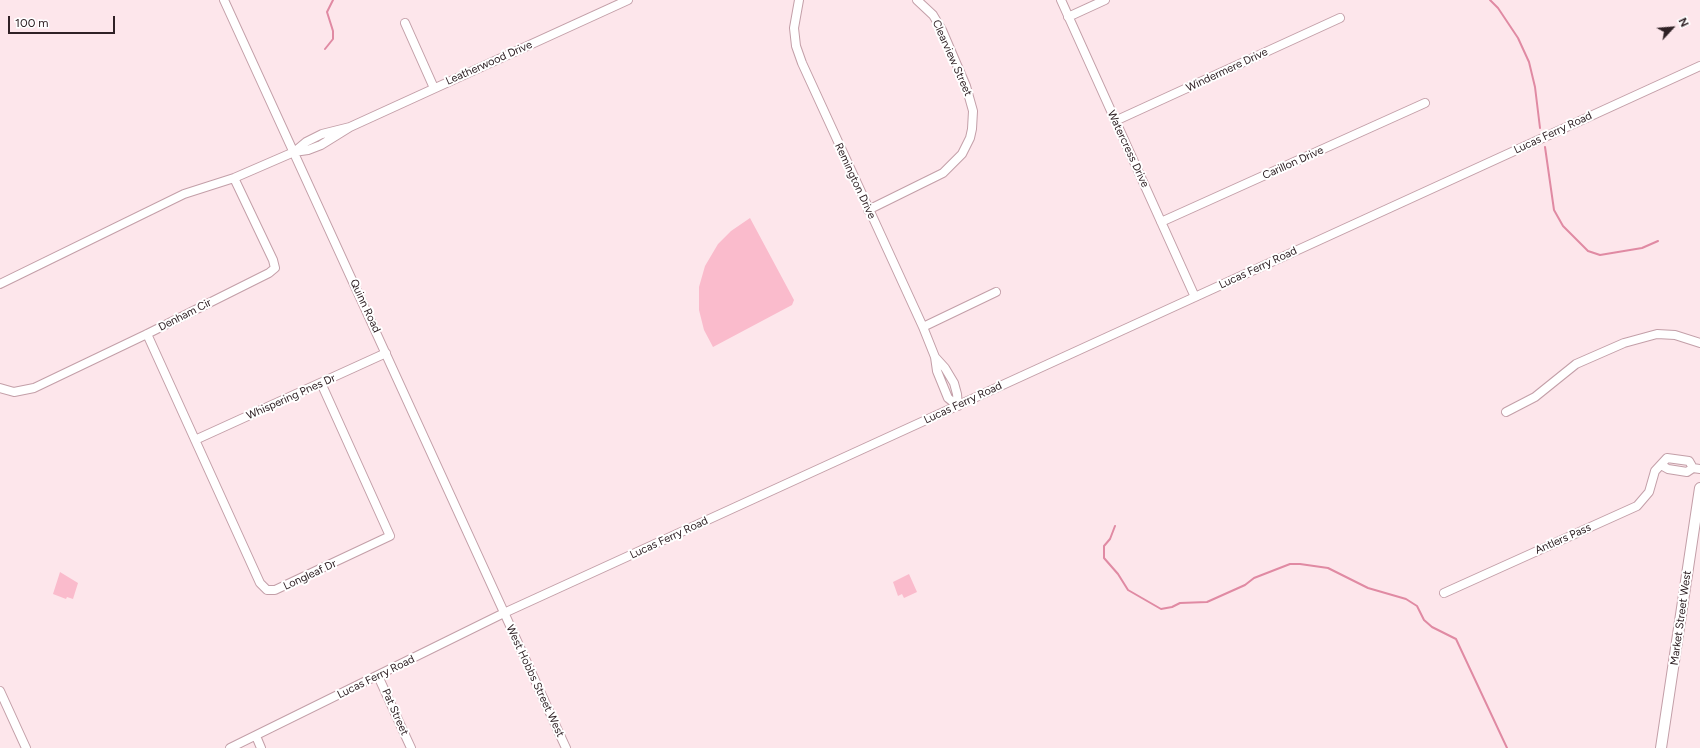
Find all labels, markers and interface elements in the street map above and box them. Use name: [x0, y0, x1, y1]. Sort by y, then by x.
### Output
scale bar: [10, 8, 117, 34]
north arrow: [1652, 8, 1692, 48]
text: 100 m: [15, 16, 49, 30]
text: N: [1676, 16, 1691, 29]
street label: Clearview Street: [929, 18, 975, 98]
street label: Leatherwood Drive: [444, 38, 534, 88]
street label: Windermere Drive: [1184, 45, 1270, 95]
street label: Watercress Drive: [1104, 108, 1152, 190]
street label: Lucas Ferry Road: [1512, 109, 1594, 157]
street label: Remington Drive: [832, 141, 878, 221]
street label: Carillon Drive: [1260, 144, 1326, 182]
street label: Lucas Ferry Road: [1217, 244, 1299, 292]
street label: Quinn Road: [347, 277, 383, 335]
street label: Denham Cir: [156, 296, 214, 334]
street label: Whispering Pnes Dr: [244, 371, 338, 423]
street label: Lucas Ferry Road: [922, 379, 1004, 427]
street label: Lucas Ferry Road: [628, 514, 710, 562]
street label: Antlers Pass: [1533, 521, 1593, 557]
street label: Longleaf Dr: [281, 557, 339, 593]
street label: Market Street West: [1668, 570, 1694, 666]
street label: West Hobbs Street West: [503, 623, 567, 739]
street label: Lucas Ferry Road: [335, 653, 417, 701]
street label: Pat Street: [379, 687, 411, 737]

